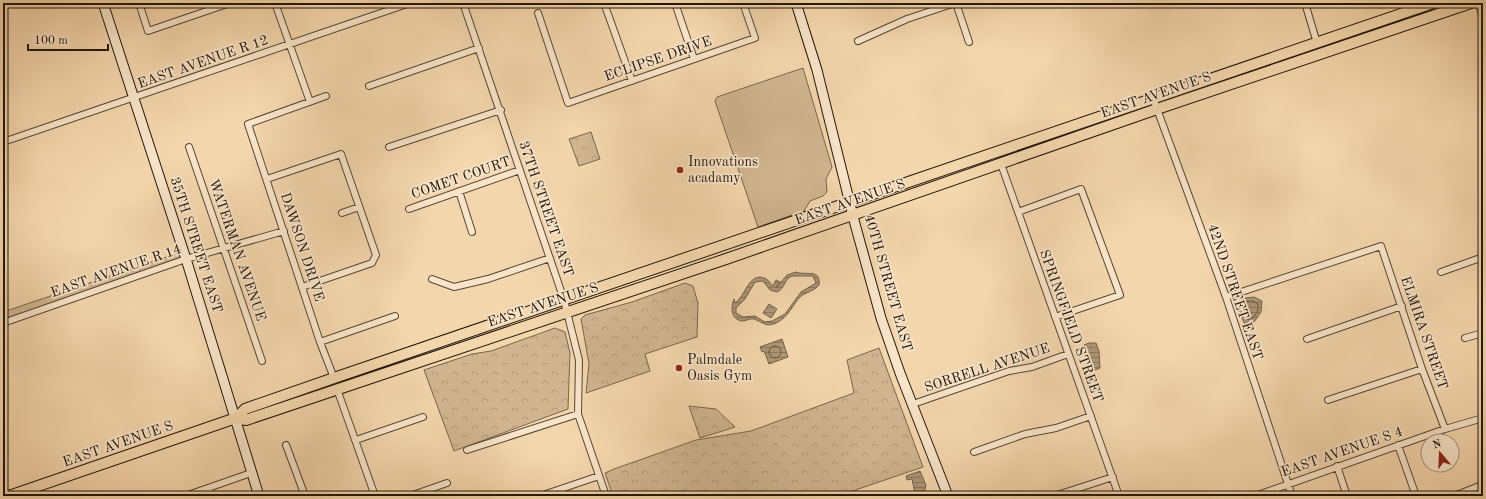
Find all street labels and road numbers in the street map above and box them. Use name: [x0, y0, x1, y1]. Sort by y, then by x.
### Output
street label: EAST AVENUE R 12: [136, 33, 270, 91]
street label: ECLIPSE DRIVE: [602, 34, 714, 84]
street label: EAST AVENUE S: [1099, 70, 1213, 120]
street label: 37TH STREET EAST: [516, 140, 576, 278]
street label: COMET COURT: [409, 154, 513, 202]
street label: 35TH STREET EAST: [167, 175, 225, 315]
street label: WATERMAN AVENUE: [206, 177, 268, 323]
street label: EAST AVENUE S: [793, 177, 907, 227]
street label: DAWSON DRIVE: [278, 191, 326, 303]
street label: 40TH STREET EAST: [862, 213, 914, 353]
street label: 42ND STREET EAST: [1205, 222, 1265, 362]
street label: EAST AVENUE R 14: [49, 242, 183, 300]
street label: SPRINGFIELD STREET: [1037, 248, 1105, 404]
street label: ELMIRA STREET: [1398, 274, 1450, 392]
street label: EAST AVENUE S: [486, 280, 600, 330]
street label: SORRELL AVENUE: [922, 341, 1052, 395]
street label: EAST AVENUE S: [61, 419, 175, 469]
street label: EAST AVENUE S 4: [1279, 425, 1405, 479]

